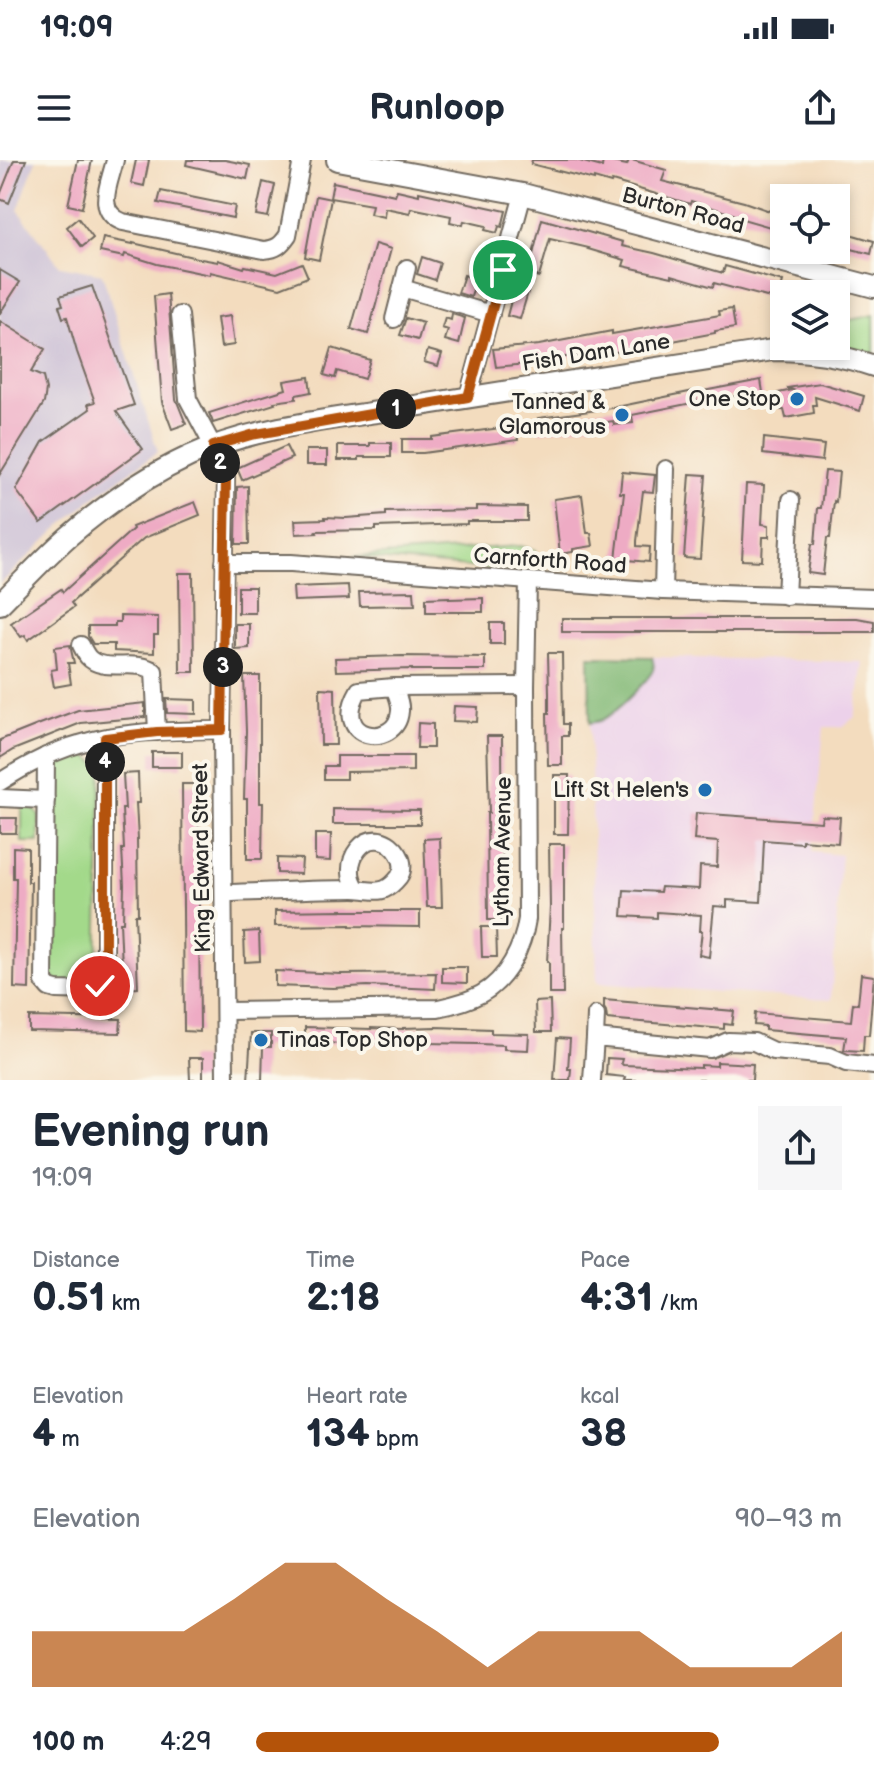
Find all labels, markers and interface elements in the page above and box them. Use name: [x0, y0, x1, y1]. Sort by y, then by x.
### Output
text: 19:09: [40, 10, 114, 46]
icon: menu: [32, 86, 76, 130]
icon: share: [798, 86, 842, 130]
text: Runloop: [369, 87, 505, 130]
street label: Burton Road: [619, 182, 747, 240]
map controls: [770, 184, 850, 360]
button: locate: [770, 184, 850, 264]
pin: [469, 236, 537, 304]
icon: arrive: [481, 248, 525, 292]
button: layers: [770, 280, 850, 360]
street label: Fish Dam Lane: [520, 328, 672, 378]
place label: One Stop: [689, 386, 781, 413]
pin: 1: [376, 389, 416, 429]
place label: Tanned & Glamorous: [499, 389, 606, 441]
marker: One Stop: [788, 390, 806, 408]
text: 1: [391, 395, 401, 422]
marker: Tanned & Glamorous: [613, 406, 631, 424]
pin: 2: [200, 443, 240, 483]
text: 2: [213, 449, 227, 476]
street label: Carnforth Road: [473, 542, 627, 580]
pin: 3: [203, 647, 243, 687]
text: 3: [217, 653, 229, 680]
pin: 4: [85, 742, 125, 782]
text: 4: [99, 748, 111, 775]
street label: King Edward Street: [187, 763, 217, 953]
street label: Lytham Avenue: [488, 776, 518, 928]
place label: Lift St Helen's: [553, 777, 689, 804]
marker: Lift St Helen's: [696, 781, 714, 799]
pin: [66, 952, 134, 1020]
icon: check: [78, 964, 122, 1008]
place label: Tinas Top Shop: [277, 1027, 428, 1054]
marker: Tinas Top Shop: [252, 1031, 270, 1049]
text: Evening run: [32, 1106, 269, 1159]
button: share: [758, 1106, 842, 1190]
text: 19:09: [32, 1163, 93, 1194]
text: Distance: [32, 1247, 120, 1274]
text: Time: [306, 1247, 355, 1274]
text: Pace: [580, 1247, 630, 1274]
text: 0.51: [32, 1274, 106, 1322]
text: 2:18: [306, 1274, 380, 1322]
text: 4:31: [580, 1274, 653, 1322]
text: km: [106, 1290, 141, 1317]
text: /km: [653, 1290, 698, 1317]
text: Elevation: [32, 1383, 124, 1410]
text: Heart rate: [306, 1383, 408, 1410]
text: kcal: [580, 1383, 619, 1410]
text: 4: [32, 1410, 56, 1458]
text: 134: [306, 1410, 370, 1458]
text: 38: [580, 1410, 627, 1458]
text: m: [56, 1426, 80, 1453]
text: bpm: [370, 1426, 419, 1453]
text: Elevation: [32, 1504, 140, 1535]
text: 90–93 m: [735, 1504, 842, 1535]
text: 100 m: [32, 1727, 105, 1758]
text: 4:29: [160, 1727, 211, 1758]

